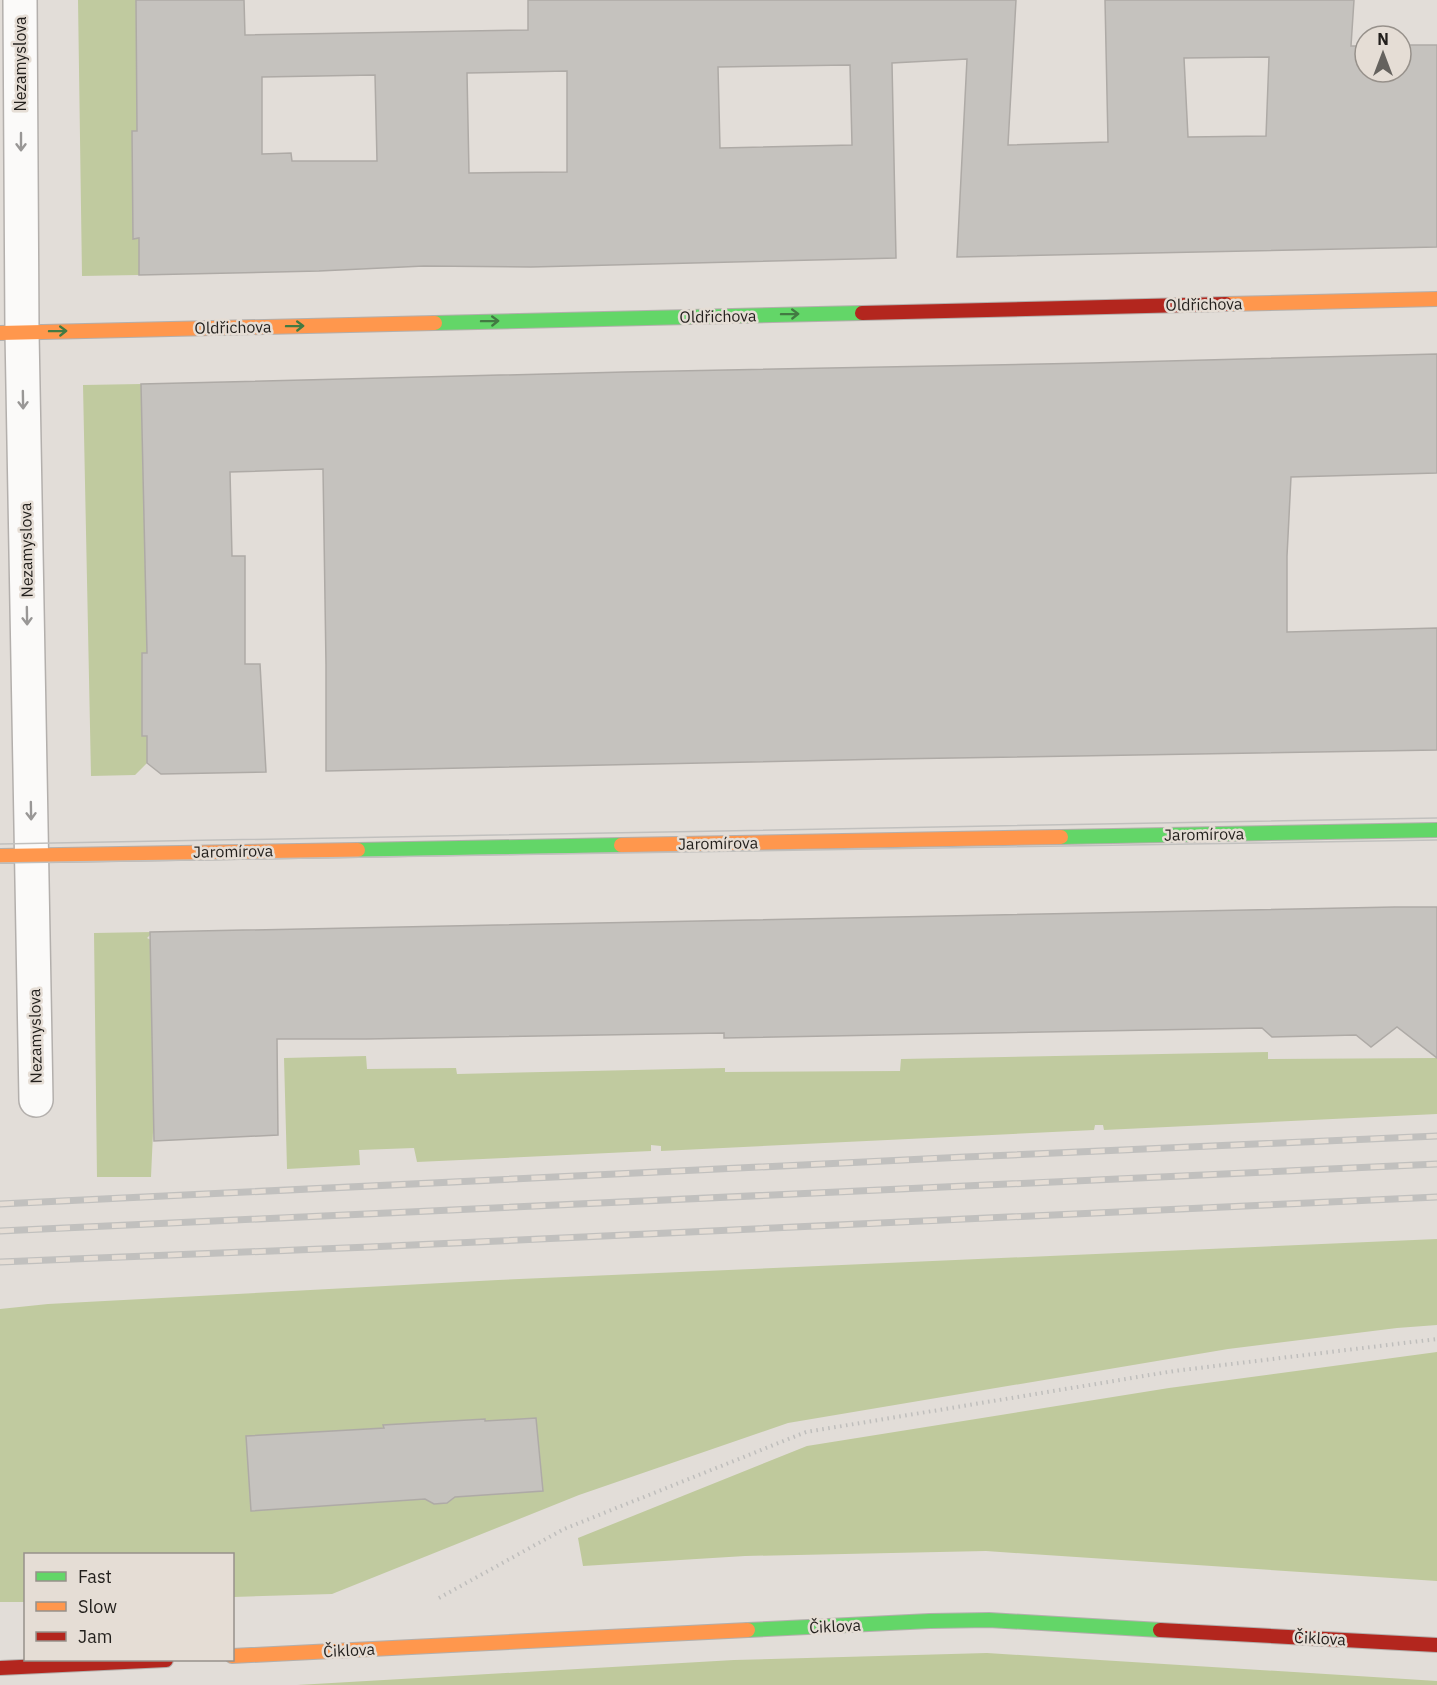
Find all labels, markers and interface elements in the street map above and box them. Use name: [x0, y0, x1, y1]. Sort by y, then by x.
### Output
street label: Nezamyslova: [10, 16, 30, 112]
north arrow: [1353, 24, 1413, 84]
text: N: [1377, 29, 1389, 49]
one-way arrow: [15, 132, 27, 152]
street label: Oldřichova: [1165, 293, 1243, 315]
street label: Oldřichova: [679, 305, 757, 327]
one-way arrow: [780, 308, 800, 320]
street label: Oldřichova: [194, 316, 272, 338]
one-way arrow: [480, 316, 500, 327]
one-way arrow: [285, 320, 305, 332]
one-way arrow: [48, 326, 68, 337]
one-way arrow: [17, 390, 29, 410]
street label: Nezamyslova: [15, 502, 37, 598]
one-way arrow: [21, 606, 33, 626]
one-way arrow: [25, 801, 37, 821]
street label: Jaromírova: [1164, 823, 1245, 845]
street label: Jaromírova: [678, 832, 759, 854]
street label: Jaromírova: [193, 840, 274, 862]
street label: Nezamyslova: [24, 988, 46, 1084]
legend: [24, 1553, 234, 1661]
text: Fast: [78, 1565, 112, 1588]
text: Slow: [78, 1595, 117, 1618]
street label: Čiklova: [809, 1614, 862, 1637]
text: Jam: [78, 1625, 113, 1648]
street label: Čiklova: [1294, 1626, 1347, 1649]
street label: Čiklova: [323, 1638, 376, 1661]

